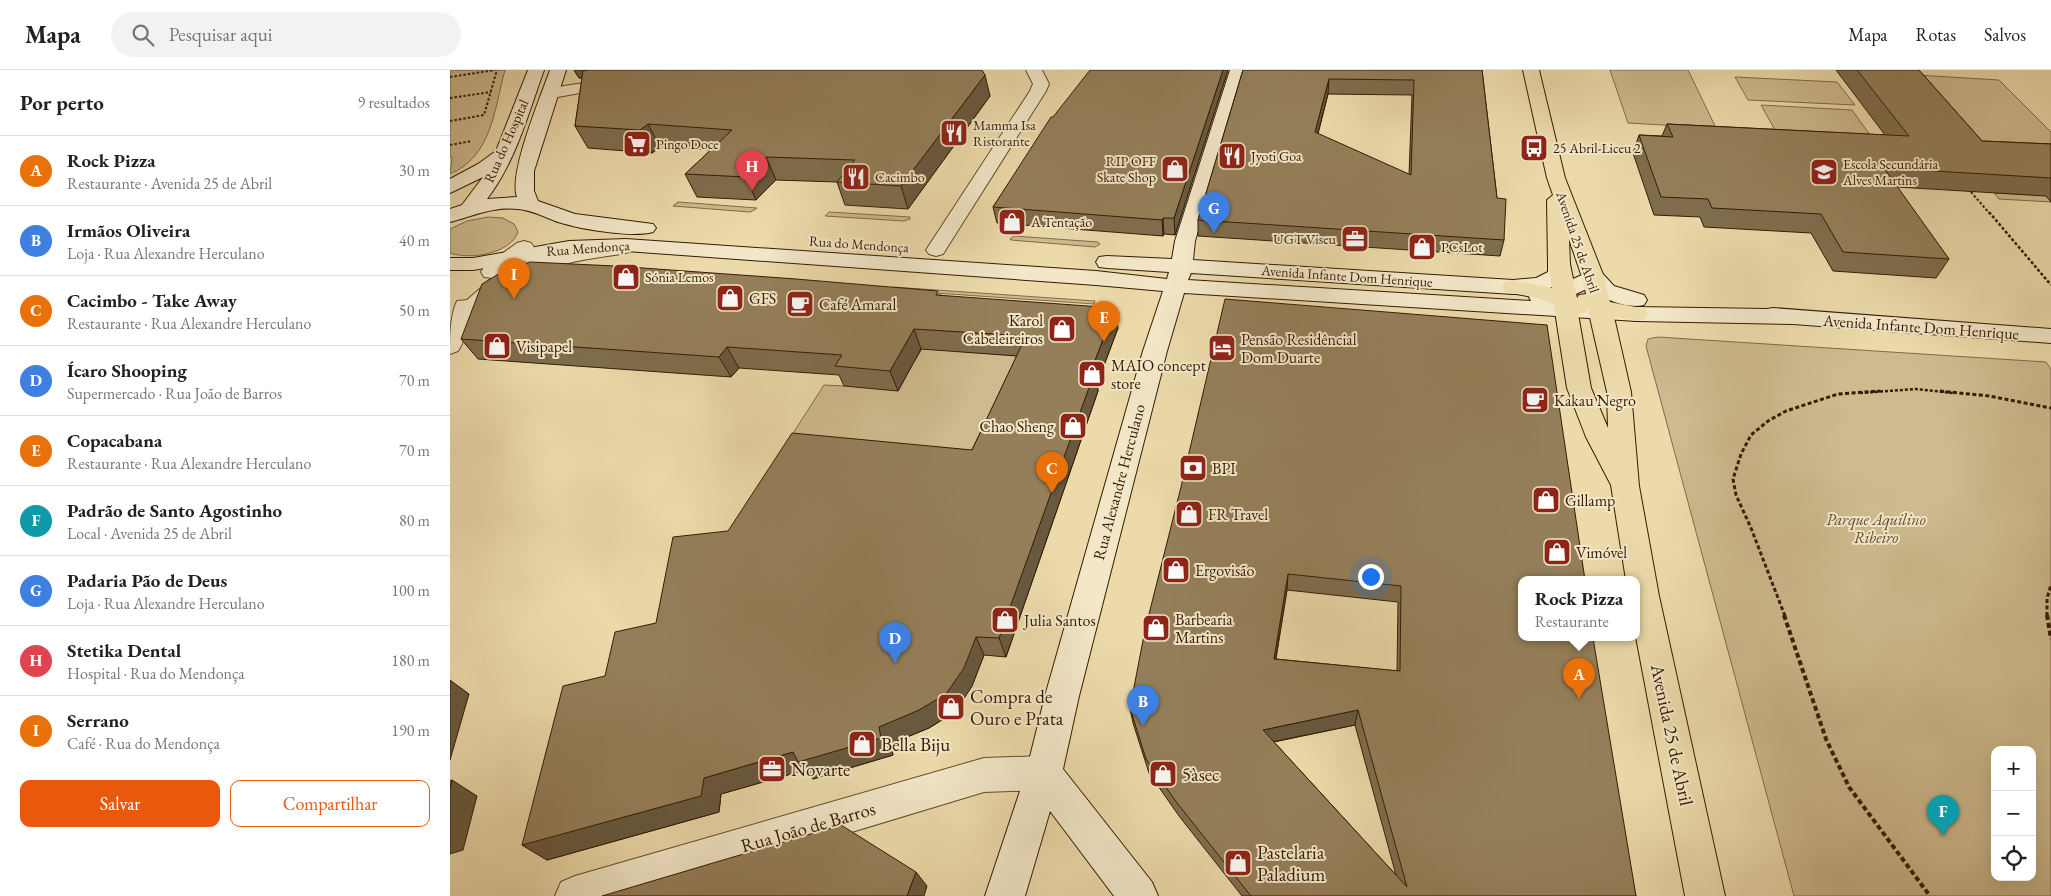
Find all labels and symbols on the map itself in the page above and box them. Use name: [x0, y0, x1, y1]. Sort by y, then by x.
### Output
street label: Rua do Hospital: [480, 96, 533, 185]
place label: Mamma Isa Ristorante: [973, 116, 1036, 150]
restaurant icon: Mamma Isa Ristorante: [939, 118, 969, 148]
supermarket icon: Pingo Doce: [622, 129, 652, 159]
bus stop icon: 25 Abril-Liceu 2: [1519, 133, 1549, 163]
place label: Pingo Doce: [656, 135, 719, 153]
place label: 25 Abril-Liceu 2: [1553, 139, 1641, 157]
restaurant icon: Jyoti Goa: [1217, 141, 1247, 171]
place label: Jyoti Goa: [1250, 147, 1302, 165]
pin: H: [736, 150, 768, 191]
place label: RIP OFF Skate Shop: [1097, 152, 1156, 186]
shop icon: RIP OFF Skate Shop: [1160, 154, 1190, 184]
place label: Escola Secundária Alves Martins: [1842, 155, 1938, 189]
school or university icon: Escola Secundária Alves Martins: [1809, 157, 1839, 187]
restaurant icon: Cacimbo: [841, 162, 871, 192]
place label: Cacimbo: [875, 168, 925, 186]
street label: Avenida 25 de Abril: [1552, 188, 1604, 296]
pin: G: [1198, 192, 1230, 233]
shop icon: A Tentação: [997, 207, 1027, 237]
place label: A Tentação: [1030, 213, 1092, 231]
office icon: UGT Viseu: [1340, 224, 1370, 254]
place label: UGT Viseu: [1273, 230, 1337, 248]
street label: Rua do Mendonça: [808, 232, 910, 257]
shop icon: PCsLot: [1407, 232, 1437, 262]
street label: Rua Mendonça: [546, 236, 631, 260]
place label: PCsLot: [1441, 238, 1483, 256]
pin: I: [498, 258, 530, 299]
street label: Avenida Infante Dom Henrique: [1260, 261, 1434, 291]
shop icon: Sónia Lemos: [611, 262, 641, 292]
place label: Sónia Lemos: [645, 268, 714, 286]
shop icon: GFS: [715, 283, 745, 313]
place label: GFS: [749, 288, 776, 309]
cafe icon: Café Amaral: [785, 289, 815, 319]
place label: Café Amaral: [819, 294, 897, 315]
pin: E: [1088, 301, 1120, 342]
place label: Karol Cabeleireiros: [963, 310, 1043, 349]
street label: Avenida Infante Dom Henrique: [1821, 310, 2020, 344]
shop icon: Karol Cabeleireiros: [1047, 314, 1077, 344]
place label: Pensão Residêncial Dom Duarte: [1241, 329, 1357, 368]
shop icon: Visipapel: [482, 331, 512, 361]
hotel icon: Pensão Residêncial Dom Duarte: [1207, 333, 1237, 363]
place label: Visipapel: [516, 336, 572, 357]
place label: MAIO concept store: [1111, 355, 1206, 394]
shop icon: MAIO concept store: [1077, 359, 1107, 389]
cafe icon: Kakau Negro: [1520, 385, 1550, 415]
place label: Kakau Negro: [1554, 390, 1636, 411]
street label: Rua Alexandre Herculano: [1088, 402, 1150, 562]
shop icon: Chao Sheng: [1058, 411, 1088, 441]
place label: Chao Sheng: [980, 416, 1055, 437]
pin: C: [1036, 452, 1068, 493]
bank icon: BPI: [1178, 453, 1208, 483]
place label: BPI: [1212, 458, 1236, 479]
shop icon: Gillamp: [1531, 485, 1561, 515]
place label: Gillamp: [1565, 490, 1615, 511]
shop icon: FR Travel: [1174, 499, 1204, 529]
place label: FR Travel: [1208, 504, 1268, 525]
park label: Parque Aquilino Ribeiro: [1826, 509, 1926, 548]
shop icon: Vimóvel: [1542, 537, 1572, 567]
place label: Vimóvel: [1576, 542, 1627, 563]
shop icon: Ergovisão: [1161, 555, 1191, 585]
place label: Ergovisão: [1195, 560, 1254, 581]
your location: [1358, 564, 1384, 590]
shop icon: Julia Santos: [990, 605, 1020, 635]
place label: Barbearia Martins: [1175, 609, 1233, 648]
place label: Julia Santos: [1022, 610, 1096, 631]
shop icon: Barbearia Martins: [1141, 613, 1171, 643]
pin: D: [879, 622, 911, 663]
pin: A: [1563, 658, 1595, 699]
street label: Avenida 25 de Abril: [1645, 661, 1699, 809]
place label: Compra de Ouro e Prata: [970, 684, 1064, 731]
pin: B: [1127, 685, 1159, 726]
shop icon: Compra de Ouro e Prata: [936, 692, 966, 722]
shop icon: Bella Biju: [847, 729, 877, 759]
place label: Bella Biju: [881, 732, 950, 757]
office icon: Novarte: [757, 754, 787, 784]
place label: Novarte: [791, 757, 851, 782]
shop icon: 5àsec: [1148, 759, 1178, 789]
place label: 5àsec: [1182, 762, 1220, 787]
pin: F: [1927, 795, 1959, 836]
street label: Rua João de Barros: [738, 796, 878, 858]
place label: Pastelaria Paladium: [1257, 840, 1326, 887]
shop icon: Pastelaria Paladium: [1223, 848, 1253, 878]

